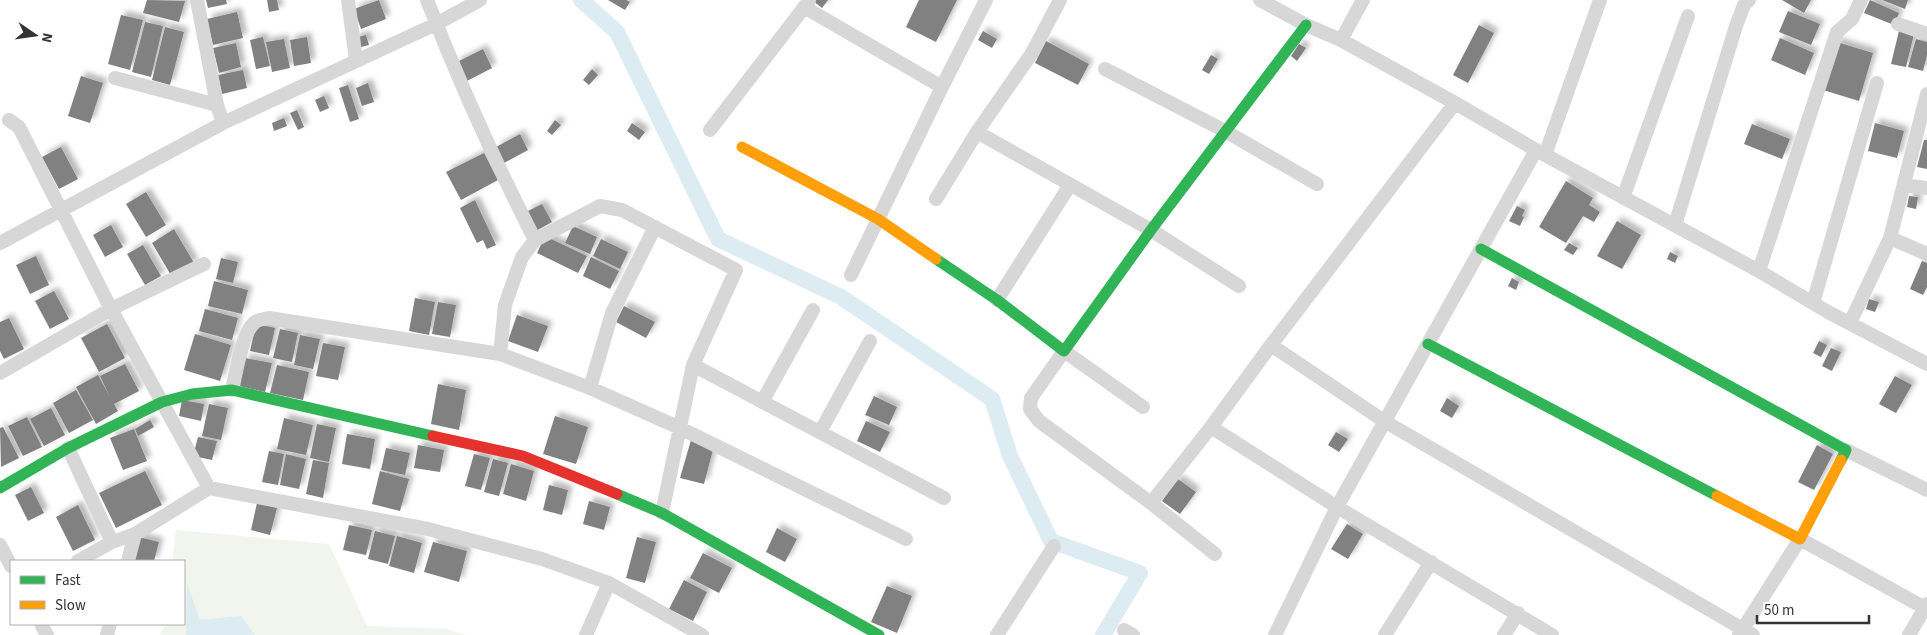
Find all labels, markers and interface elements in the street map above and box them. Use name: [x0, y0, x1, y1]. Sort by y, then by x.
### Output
north arrow: [10, 10, 60, 60]
text: N: [36, 31, 57, 44]
legend: [10, 560, 185, 625]
text: Fast: [55, 570, 81, 591]
scale bar: [1757, 592, 1870, 624]
text: Slow: [55, 595, 86, 616]
text: 50 m: [1764, 600, 1794, 621]

